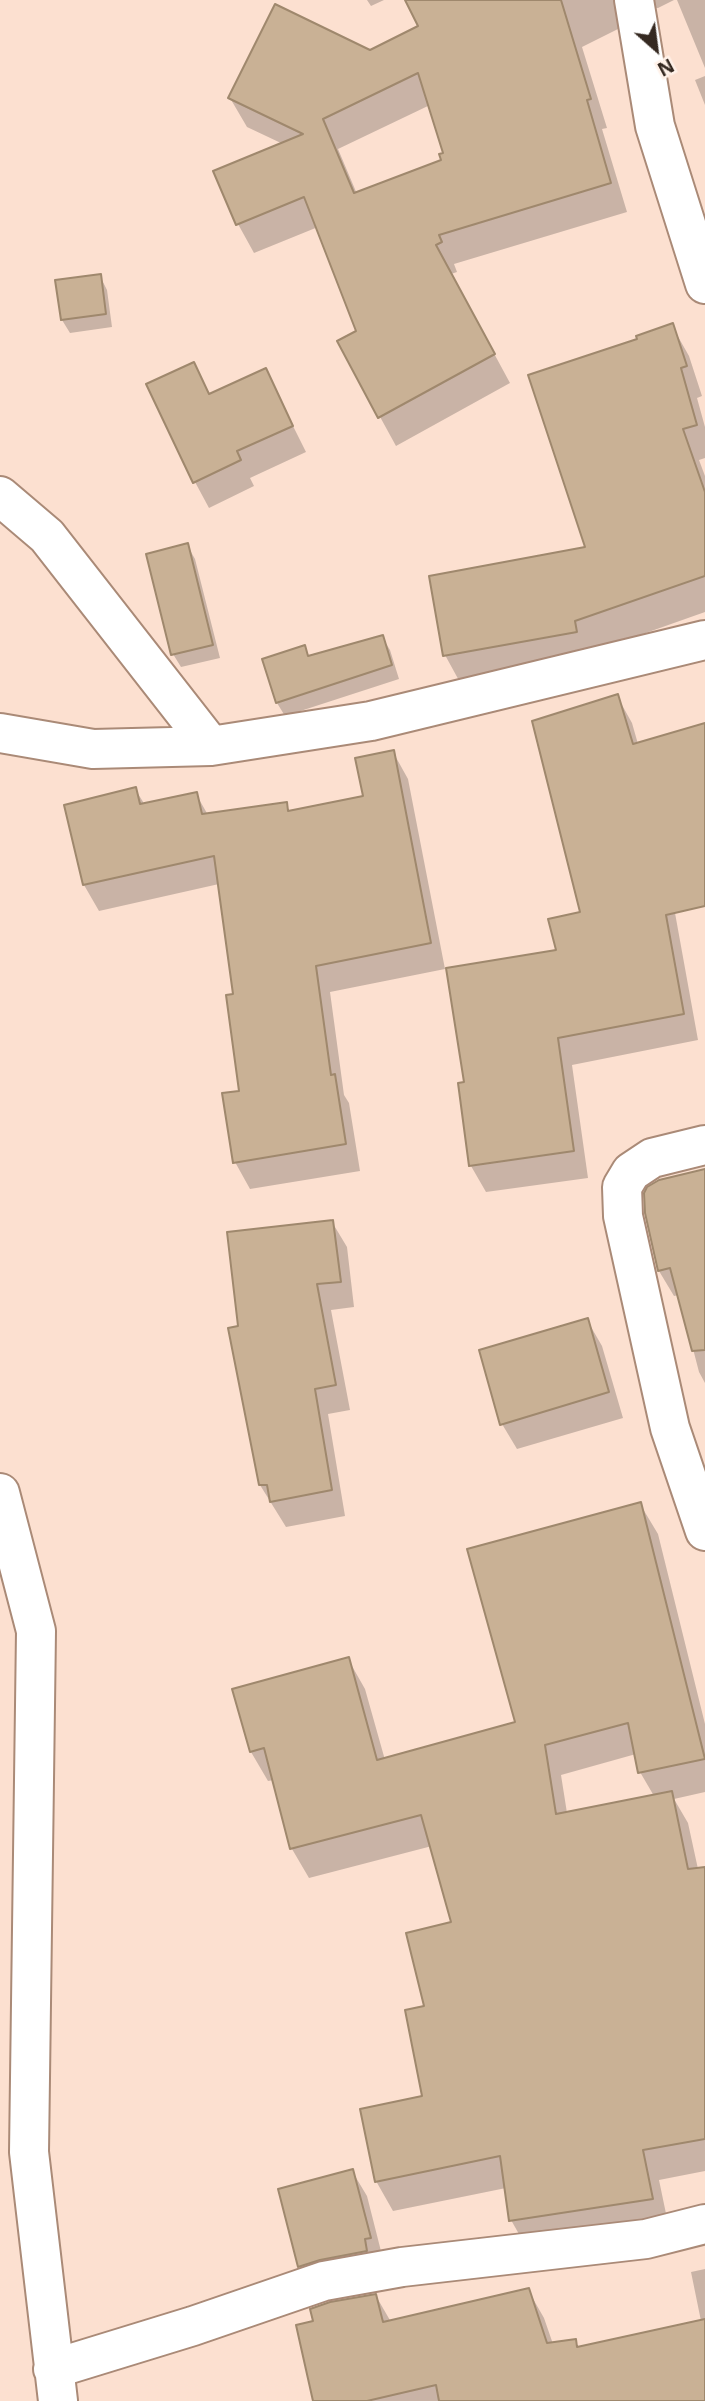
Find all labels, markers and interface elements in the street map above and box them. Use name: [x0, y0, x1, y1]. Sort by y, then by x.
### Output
north arrow: [621, 14, 691, 84]
text: N: [653, 52, 679, 83]

